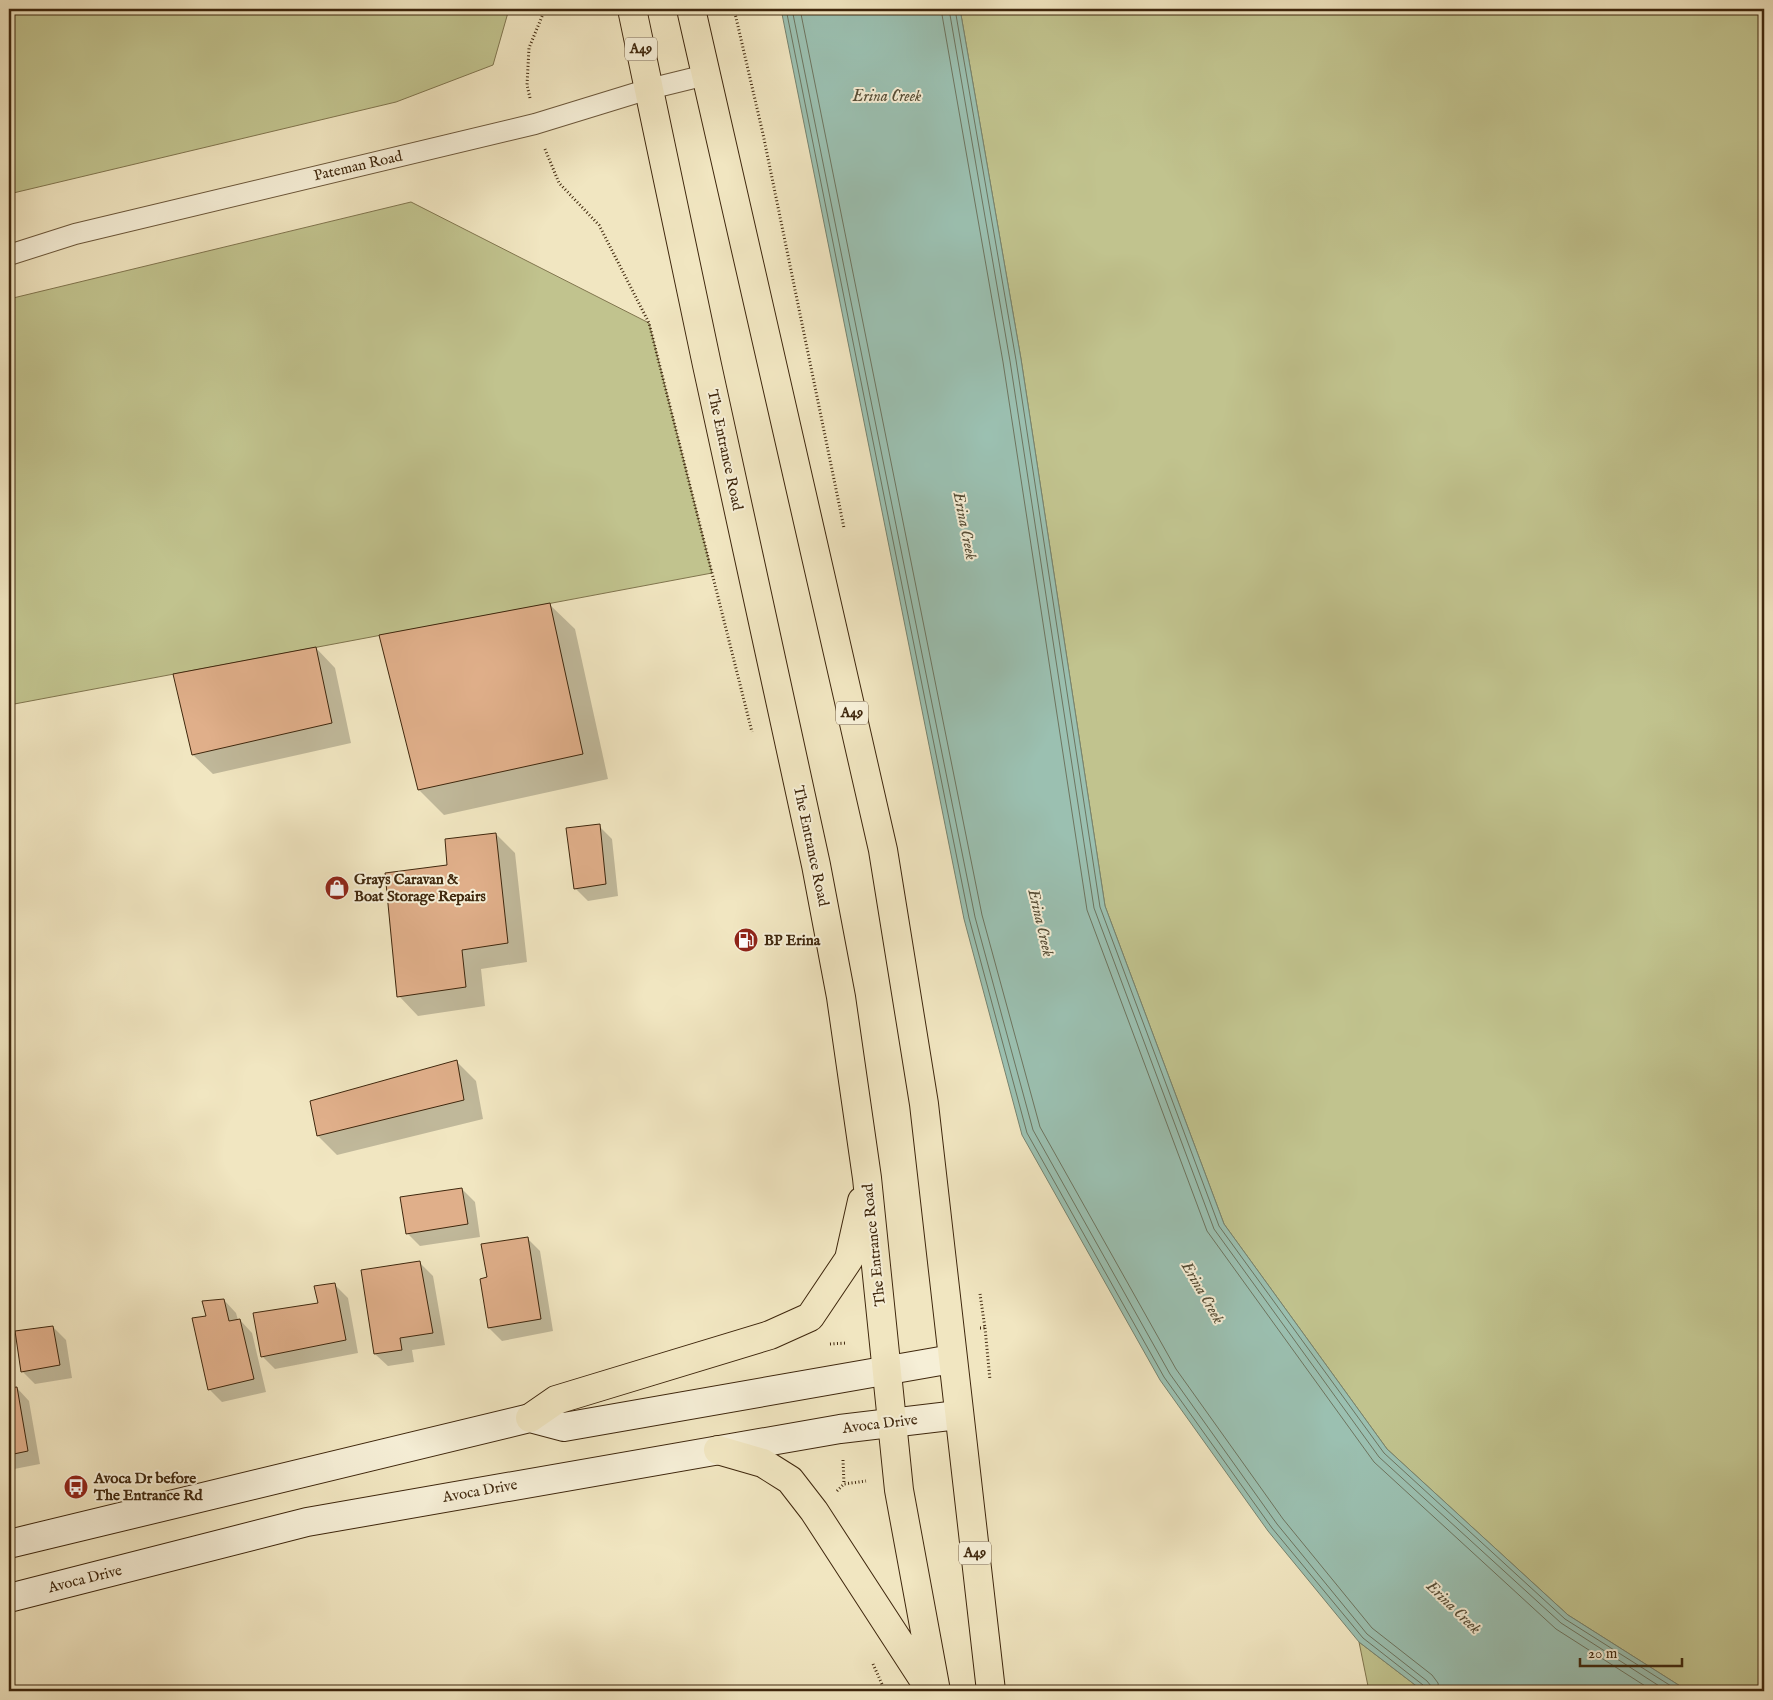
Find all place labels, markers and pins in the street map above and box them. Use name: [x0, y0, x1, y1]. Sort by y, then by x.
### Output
place label: Grays Caravan & Boat Storage Repairs: [354, 870, 486, 906]
shop icon: Grays Caravan & Boat Storage Repairs: [324, 875, 350, 901]
fuel station icon: BP Erina: [733, 927, 759, 953]
place label: BP Erina: [764, 931, 821, 950]
place label: Avoca Dr before The Entrance Rd: [93, 1469, 203, 1505]
bus stop icon: Avoca Dr before The Entrance Rd: [63, 1474, 89, 1500]

